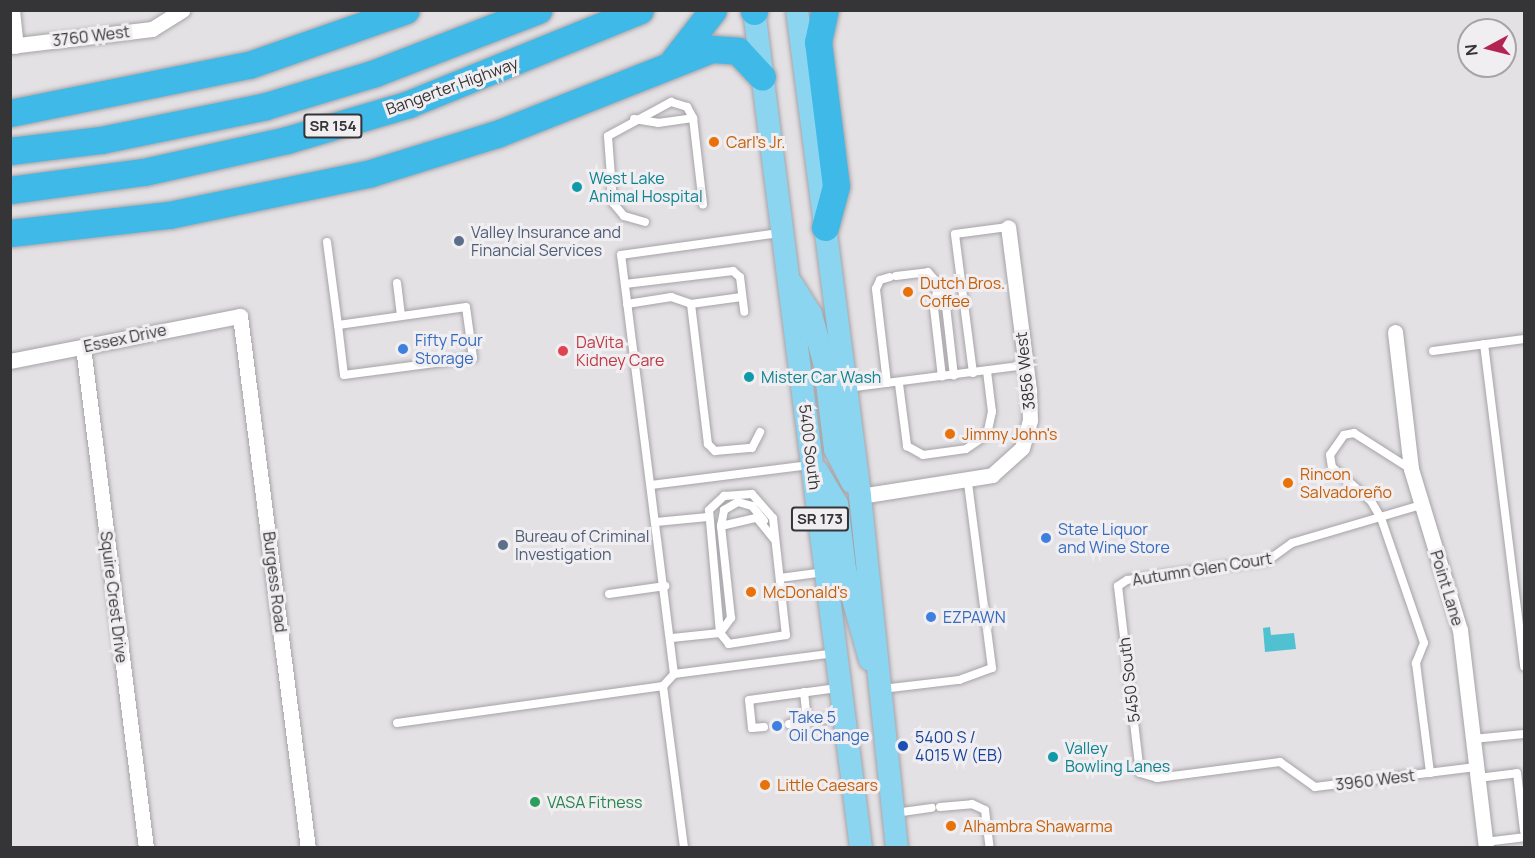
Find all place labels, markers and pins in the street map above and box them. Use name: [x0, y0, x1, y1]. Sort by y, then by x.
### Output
place label: Carl's Jr.: [726, 132, 785, 152]
marker: Carl's Jr.: [707, 135, 721, 149]
place label: West Lake Animal Hospital: [589, 168, 703, 206]
marker: West Lake Animal Hospital: [570, 180, 584, 194]
place label: Valley Insurance and Financial Services: [471, 222, 621, 260]
marker: Valley Insurance and Financial Services: [452, 234, 466, 248]
place label: Dutch Bros. Coffee: [920, 273, 1005, 311]
marker: Dutch Bros. Coffee: [901, 285, 915, 299]
place label: Fifty Four Storage: [415, 330, 483, 368]
place label: DaVita Kidney Care: [576, 332, 664, 370]
marker: Fifty Four Storage: [396, 342, 410, 356]
marker: DaVita Kidney Care: [554, 342, 572, 360]
place label: Mister Car Wash: [761, 367, 881, 387]
marker: Mister Car Wash: [742, 370, 756, 384]
place label: Jimmy John's: [962, 424, 1057, 444]
marker: Jimmy John's: [943, 427, 957, 441]
place label: Rincon Salvadoreño: [1300, 464, 1392, 502]
marker: Rincon Salvadoreño: [1281, 476, 1295, 490]
place label: State Liquor and Wine Store: [1058, 519, 1170, 557]
place label: Bureau of Criminal Investigation: [515, 526, 649, 564]
marker: State Liquor and Wine Store: [1039, 531, 1053, 545]
marker: Bureau of Criminal Investigation: [496, 538, 510, 552]
place label: McDonald's: [763, 582, 848, 602]
marker: McDonald's: [744, 585, 758, 599]
place label: EZPAWN: [943, 607, 1006, 627]
marker: EZPAWN: [924, 610, 938, 624]
place label: Take 5 Oil Change: [789, 707, 869, 745]
marker: Take 5 Oil Change: [770, 719, 784, 733]
place label: 5400 S / 4015 W (EB): [915, 727, 1004, 765]
place label: Valley Bowling Lanes: [1065, 738, 1170, 776]
marker: 5400 S / 4015 W (EB): [896, 739, 910, 753]
marker: Valley Bowling Lanes: [1046, 750, 1060, 764]
place label: Little Caesars: [777, 775, 878, 795]
marker: Little Caesars: [758, 778, 772, 792]
place label: VASA Fitness: [547, 792, 642, 812]
marker: VASA Fitness: [528, 795, 542, 809]
place label: Alhambra Shawarma: [963, 816, 1113, 836]
marker: Alhambra Shawarma: [944, 819, 958, 833]

